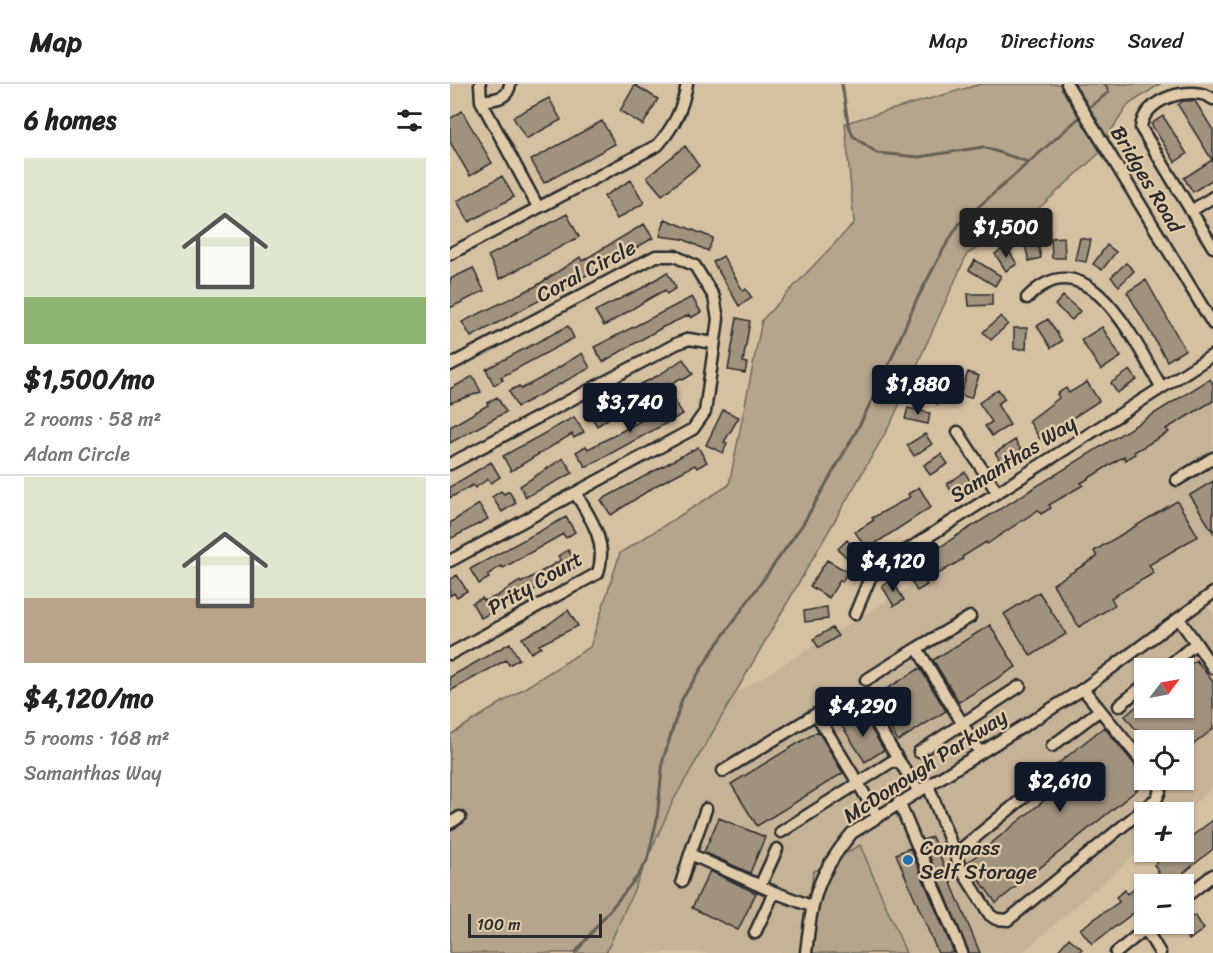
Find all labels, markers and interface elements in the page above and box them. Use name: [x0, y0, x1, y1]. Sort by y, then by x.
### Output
text: Map: [30, 17, 82, 66]
text: Map: [929, 22, 967, 60]
text: Directions: [1000, 22, 1095, 60]
text: Saved: [1128, 22, 1183, 60]
text: 6 homes: [24, 97, 116, 143]
icon: filters: [393, 104, 426, 137]
street label: Bridges Road: [1100, 118, 1195, 242]
icon: home: [171, 197, 279, 305]
pin: $1,500: [957, 208, 1055, 259]
text: $1,500: [974, 210, 1038, 245]
street label: Coral Circle: [529, 229, 643, 313]
text: $1,500/mo: [24, 356, 154, 402]
pin: $1,880: [869, 365, 967, 416]
text: $1,880: [886, 367, 950, 402]
pin: $3,740: [581, 383, 679, 434]
text: $3,740: [597, 385, 663, 420]
text: 2 rooms · 58 m²: [24, 402, 161, 437]
street label: Samanthas Way: [942, 405, 1084, 513]
text: Adam Circle: [24, 437, 130, 472]
icon: home: [171, 516, 279, 624]
street label: Prity Court: [480, 540, 590, 626]
pin: $4,120: [844, 542, 942, 593]
text: $4,120: [861, 544, 925, 579]
north arrow: [1134, 658, 1194, 718]
map controls: [1134, 658, 1194, 934]
text: $4,120/mo: [24, 675, 153, 721]
pin: $4,290: [814, 687, 912, 738]
text: $4,290: [829, 689, 897, 724]
street label: McDonough Parkway: [835, 698, 1015, 834]
text: 5 rooms · 168 m²: [24, 721, 170, 756]
button: locate: [1134, 730, 1194, 790]
text: Samanthas Way: [24, 756, 161, 791]
pin: $2,610: [1011, 762, 1109, 813]
text: $2,610: [1029, 764, 1091, 799]
button: +: [1134, 802, 1194, 862]
place label: Compass Self Storage: [920, 829, 1038, 891]
marker: Compass Self Storage: [901, 853, 915, 867]
button: −: [1134, 874, 1194, 934]
text: 100 m: [477, 910, 521, 939]
scale bar: [468, 911, 602, 938]

